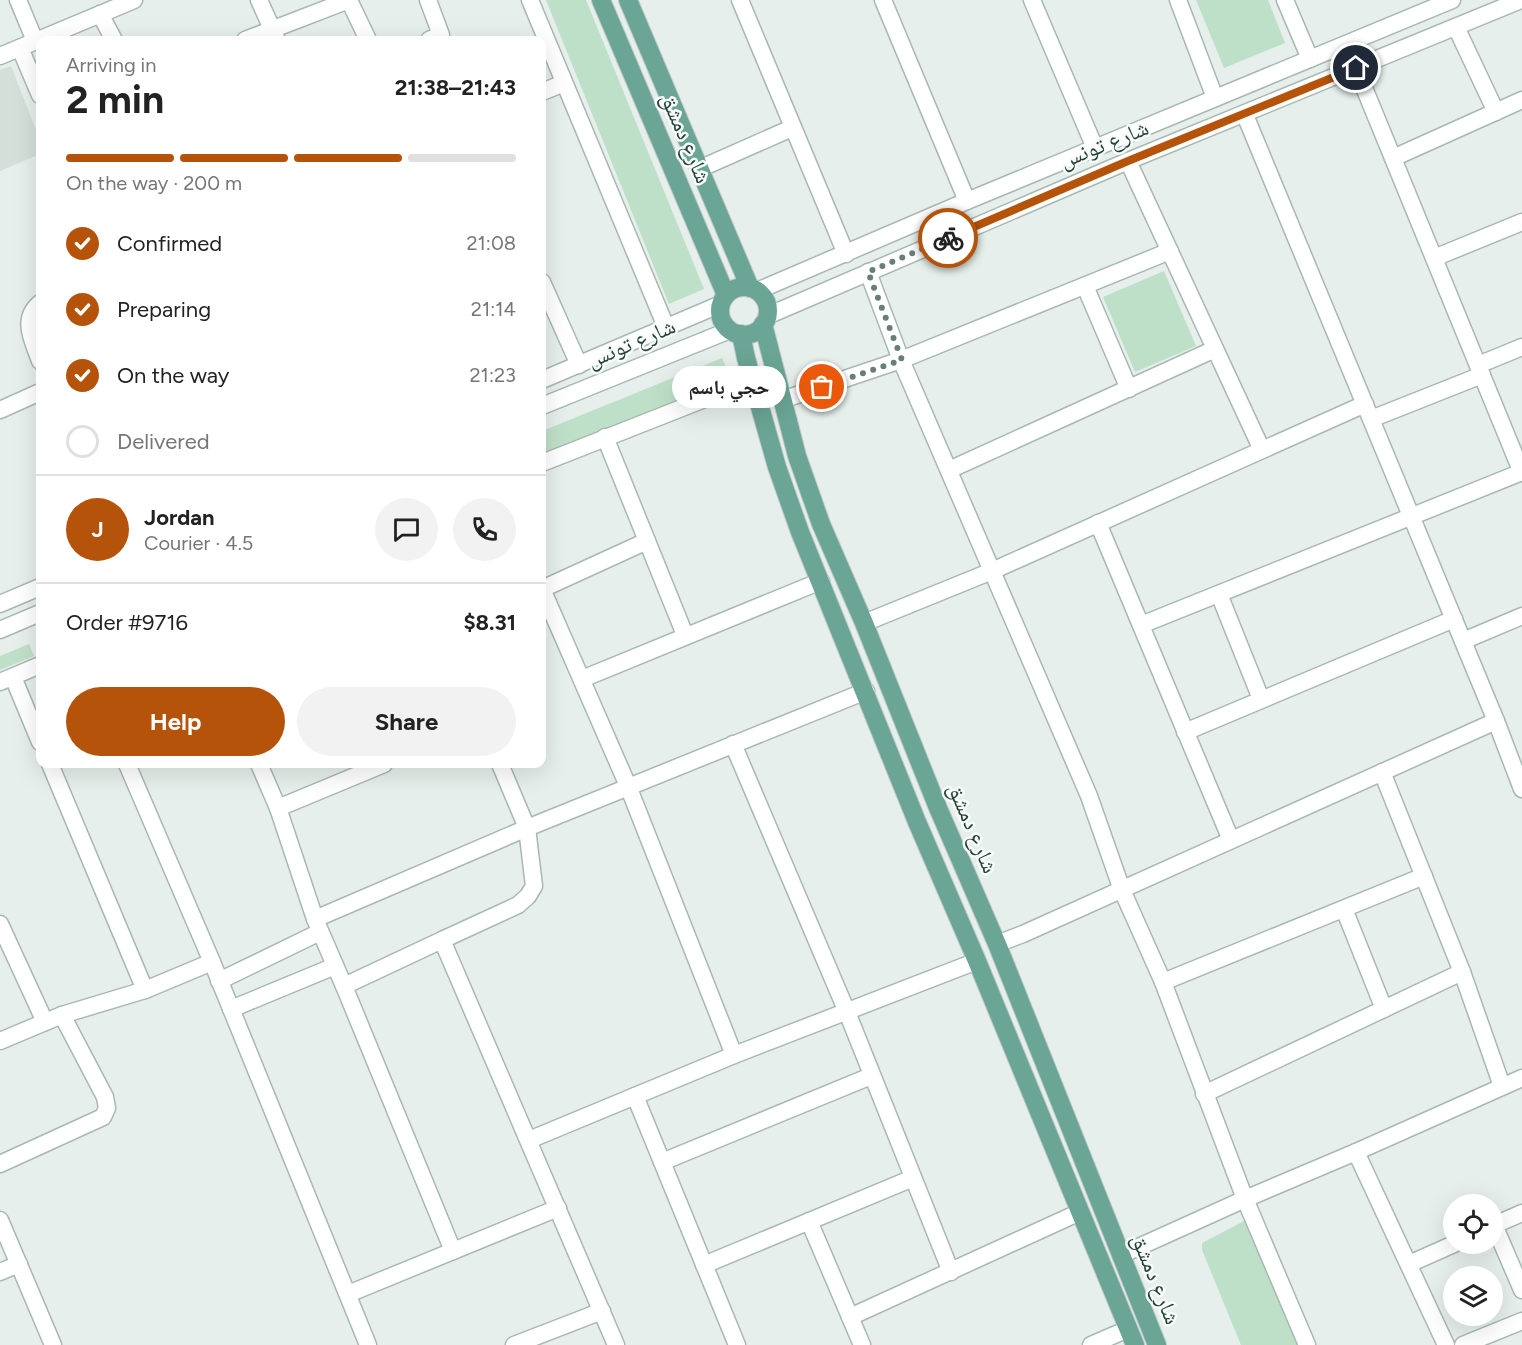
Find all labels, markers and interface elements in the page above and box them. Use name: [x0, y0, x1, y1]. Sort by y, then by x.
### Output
pin: [1330, 42, 1381, 93]
icon: home: [1339, 51, 1372, 84]
text: Arriving in: [66, 53, 156, 77]
text: 21:38–21:43: [395, 74, 516, 101]
text: 2 min: [66, 76, 164, 123]
street label: شارع دمشق: [655, 89, 717, 187]
street label: شارع تونس: [1056, 114, 1152, 174]
text: On the way · 200 m: [66, 171, 242, 195]
courier: [918, 208, 978, 268]
icon: bike: [932, 222, 965, 255]
icon: check: [66, 227, 99, 260]
text: Confirmed: [117, 230, 222, 257]
text: 21:08: [466, 231, 516, 255]
icon: check: [66, 293, 99, 326]
text: Preparing: [117, 296, 211, 323]
text: 21:14: [471, 297, 516, 321]
street label: شارع تونس: [583, 312, 679, 374]
icon: check: [66, 359, 99, 392]
pin: [796, 361, 847, 412]
text: On the way: [117, 362, 229, 389]
text: 21:23: [469, 363, 516, 387]
callout: حجي باسم: [672, 366, 786, 408]
icon: bag: [805, 370, 838, 403]
text: حجي باسم: [688, 375, 770, 399]
text: Delivered: [117, 428, 210, 455]
button: chat: [375, 498, 438, 561]
button: phone: [453, 498, 516, 561]
text: Jordan: [144, 504, 215, 531]
text: J: [91, 516, 104, 543]
text: Courier · 4.5: [144, 531, 253, 555]
text: Order #9716: [66, 609, 188, 636]
text: $8.31: [463, 609, 516, 636]
button: Help: [66, 687, 285, 756]
button: Share: [297, 687, 516, 756]
street label: شارع دمشق: [942, 779, 1004, 877]
map controls: [1443, 1194, 1503, 1326]
button: locate: [1443, 1194, 1503, 1254]
street label: شارع دمشق: [1126, 1230, 1186, 1328]
button: layers: [1443, 1266, 1503, 1326]

